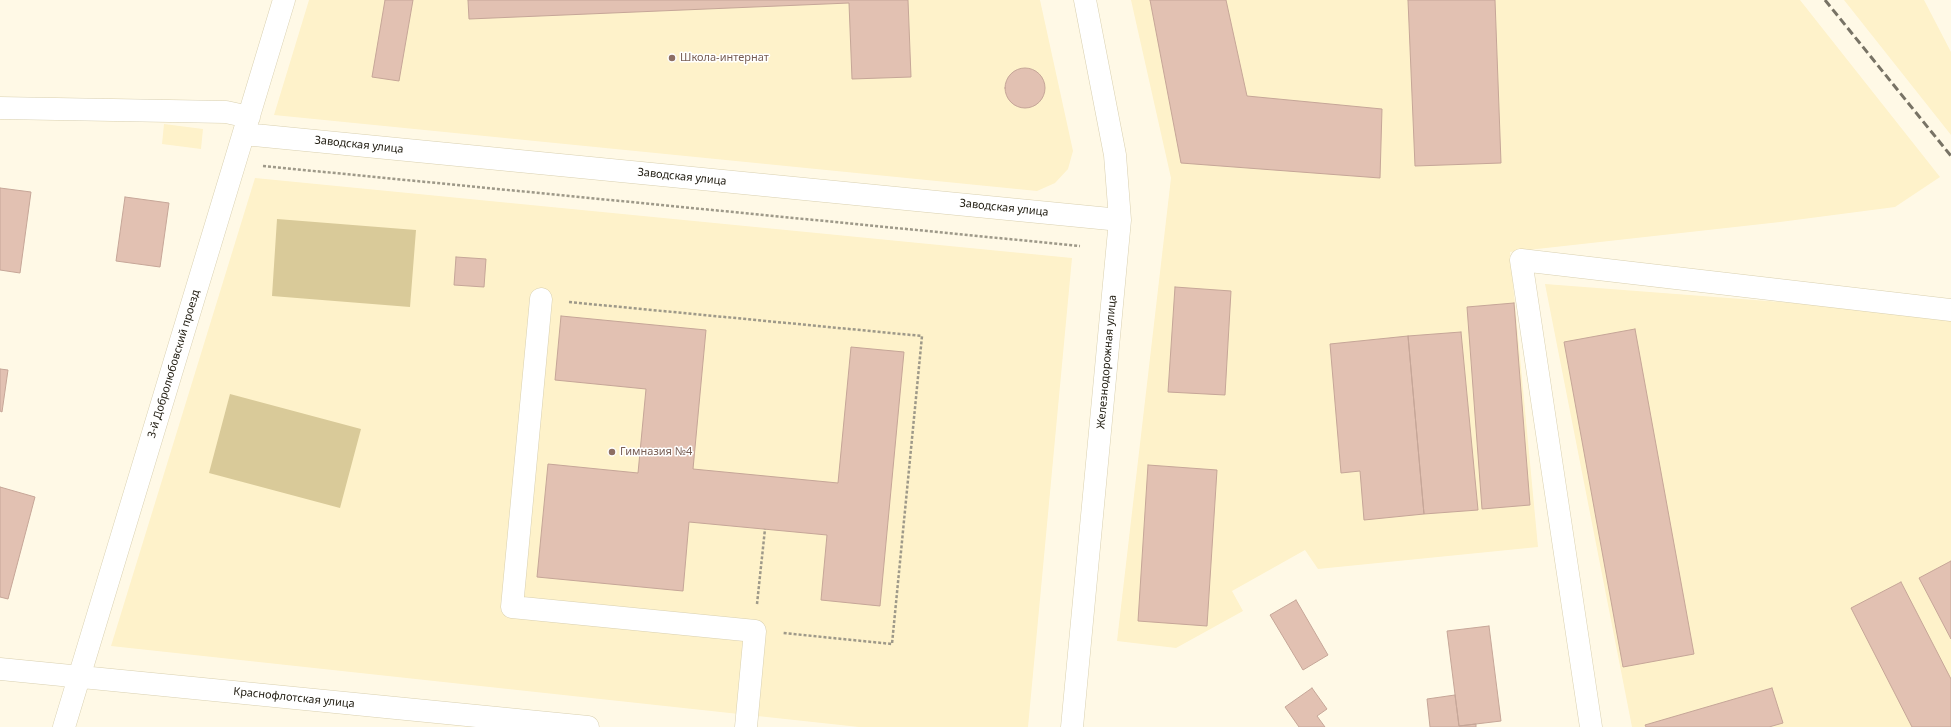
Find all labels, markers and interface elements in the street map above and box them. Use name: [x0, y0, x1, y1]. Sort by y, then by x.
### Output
place label: Школа-интернат: [680, 51, 769, 65]
marker: Школа-интернат: [667, 53, 677, 63]
street label: Заводская улица: [314, 134, 404, 156]
street label: Заводская улица: [637, 166, 727, 188]
street label: Заводская улица: [959, 197, 1049, 219]
street label: 3-й Добролюбовский проезд: [145, 288, 203, 440]
street label: Железнодорожная улица: [1095, 294, 1119, 430]
place label: Гимназия №4: [620, 445, 692, 459]
marker: Гимназия №4: [607, 447, 617, 457]
street label: Краснофлотская улица: [233, 685, 355, 711]

